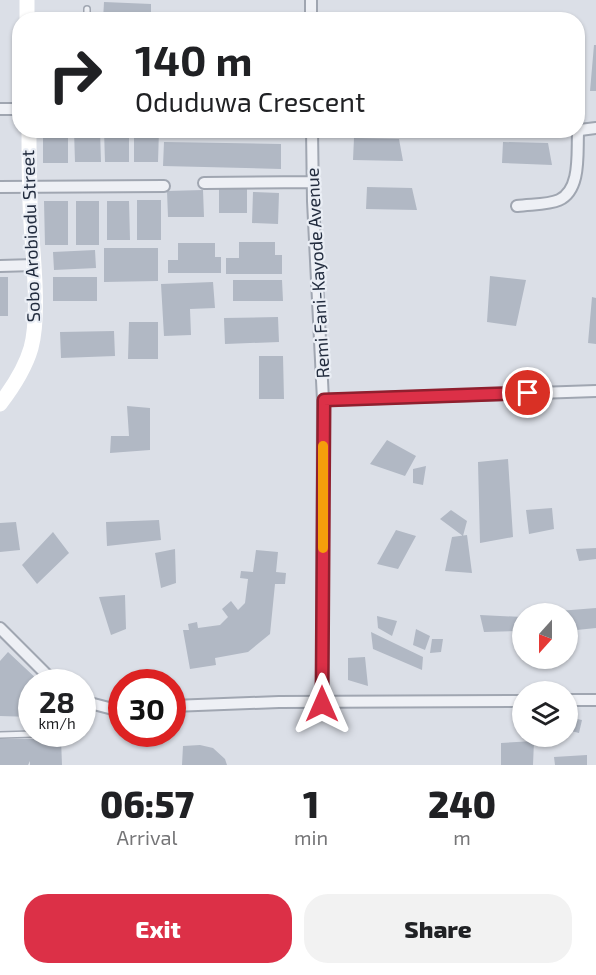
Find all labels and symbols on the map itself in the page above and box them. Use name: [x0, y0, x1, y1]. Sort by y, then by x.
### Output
street label: Sobo Arobiodu Street: [16, 149, 44, 323]
street label: Remi Fani-Kayode Avenue: [300, 167, 334, 379]
pin: [502, 367, 553, 418]
north arrow: [512, 603, 578, 669]
speed limit sign: 30: [108, 669, 186, 747]
position arrow: [290, 672, 354, 736]

